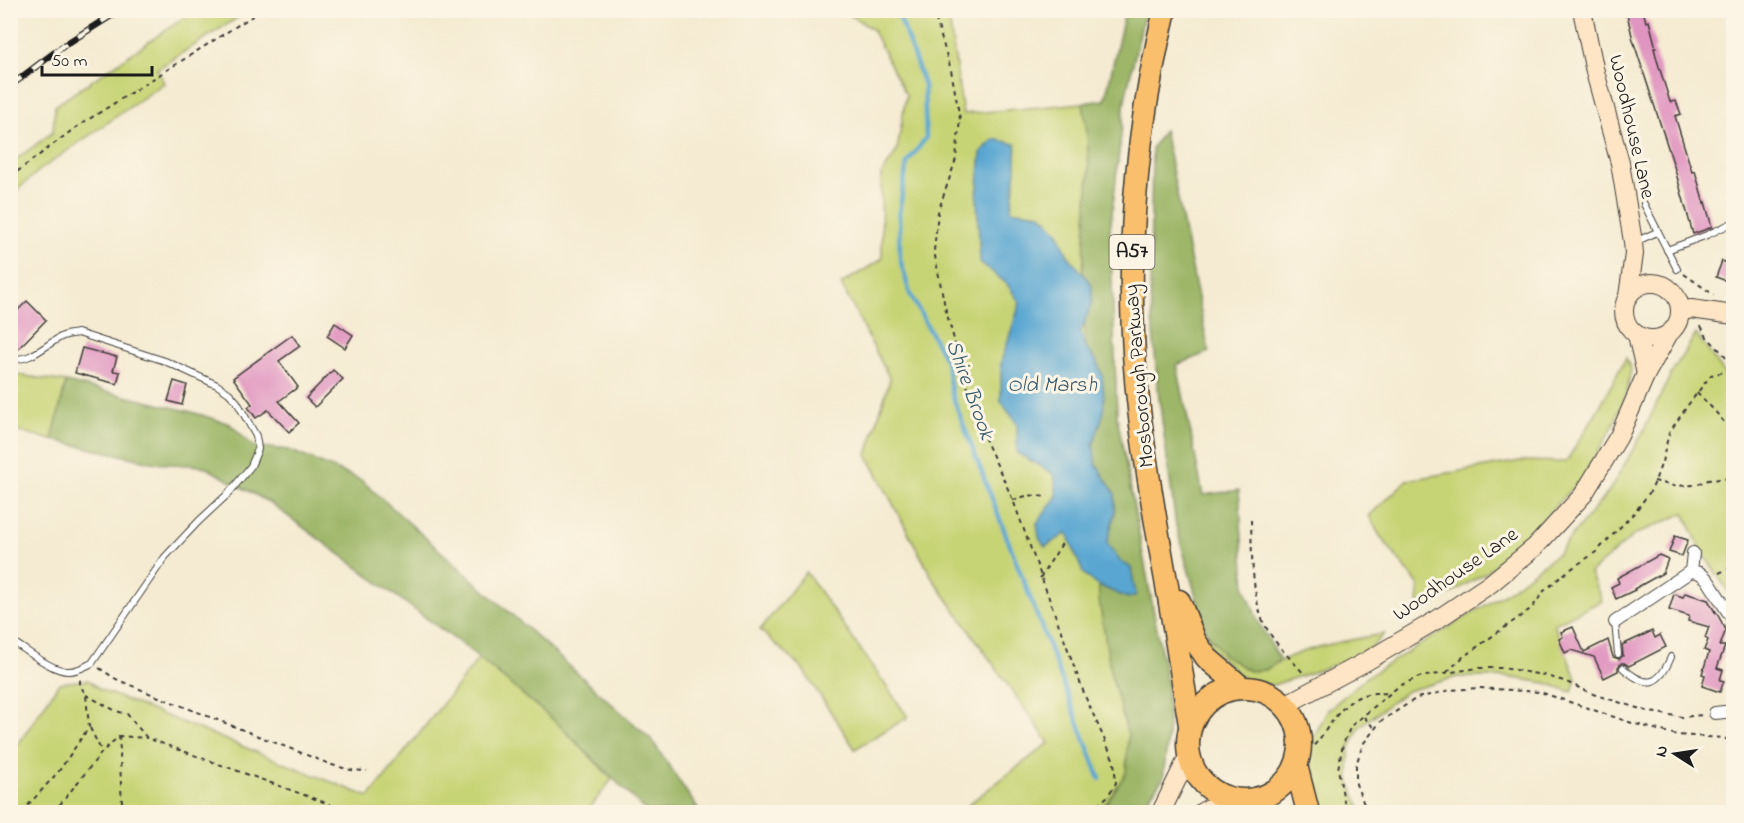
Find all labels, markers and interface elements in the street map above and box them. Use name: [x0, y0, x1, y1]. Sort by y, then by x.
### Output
scale bar: [42, 39, 152, 77]
text: 50 m: [51, 49, 88, 75]
street label: Woodhouse Lane: [1600, 52, 1662, 203]
road number: A57: [1110, 235, 1154, 269]
street label: Mosborough Parkway: [1117, 283, 1165, 469]
water label: Shire Brook: [936, 336, 1002, 446]
water label: Old Marsh: [1007, 370, 1097, 402]
street label: Woodhouse Lane: [1387, 520, 1525, 629]
north arrow: [1645, 724, 1705, 784]
text: N: [1649, 743, 1675, 759]

